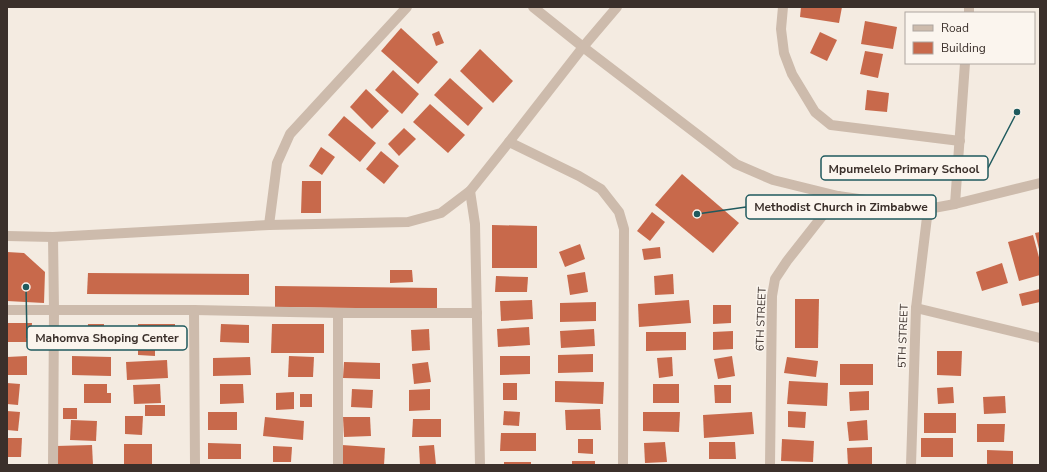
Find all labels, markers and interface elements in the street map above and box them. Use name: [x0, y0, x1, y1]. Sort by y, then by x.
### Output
legend: [905, 12, 1035, 64]
text: Road: [941, 20, 969, 36]
text: Building: [941, 40, 986, 56]
callout: Mpumelelo Primary School: [821, 156, 988, 180]
text: Mpumelelo Primary School: [829, 161, 980, 177]
callout: Methodist Church in Zimbabwe: [746, 195, 936, 219]
text: Methodist Church in Zimbabwe: [754, 199, 928, 215]
street label: 6TH STREET: [752, 286, 770, 351]
street label: 5TH STREET: [894, 303, 912, 368]
callout: Mahomva Shoping Center: [27, 326, 187, 350]
text: Mahomva Shoping Center: [35, 330, 179, 346]

